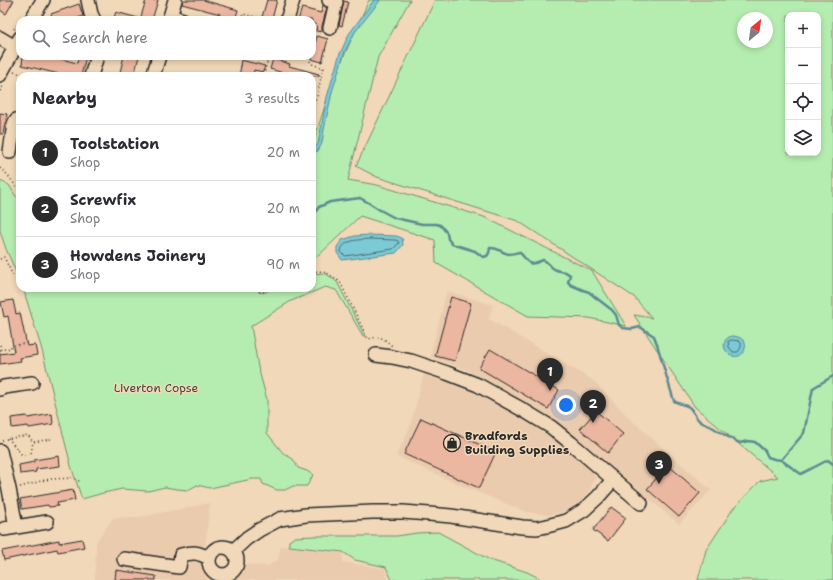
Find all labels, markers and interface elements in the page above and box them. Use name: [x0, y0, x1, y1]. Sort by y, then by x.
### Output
north arrow: [737, 12, 773, 48]
map controls: [785, 12, 821, 156]
button: +: [785, 12, 821, 48]
search box: [16, 16, 316, 60]
icon: search: [30, 27, 52, 49]
text: Search here: [62, 28, 148, 48]
button: −: [785, 48, 821, 84]
button: locate: [785, 84, 821, 120]
text: Nearby: [32, 87, 97, 109]
text: 3 results: [244, 90, 300, 107]
button: layers: [785, 120, 821, 156]
text: Toolstation: [70, 134, 159, 154]
text: 1: [42, 144, 48, 161]
text: 20 m: [267, 144, 300, 161]
text: Shop: [70, 154, 100, 171]
text: Screwfix: [70, 190, 136, 210]
text: 2: [40, 200, 50, 217]
text: 20 m: [267, 200, 300, 217]
text: Shop: [70, 210, 100, 227]
text: Howdens Joinery: [70, 246, 206, 266]
text: 3: [40, 256, 50, 273]
text: 90 m: [266, 256, 300, 273]
text: Shop: [70, 266, 100, 283]
pin: 1: [537, 358, 563, 391]
park label: Liverton Copse: [114, 380, 199, 396]
pin: 2: [580, 390, 606, 423]
your location: [556, 395, 576, 415]
place label: Bradfords Building Supplies: [465, 428, 569, 458]
shop icon: Bradfords Building Supplies: [442, 433, 462, 453]
pin: 3: [646, 451, 672, 484]

